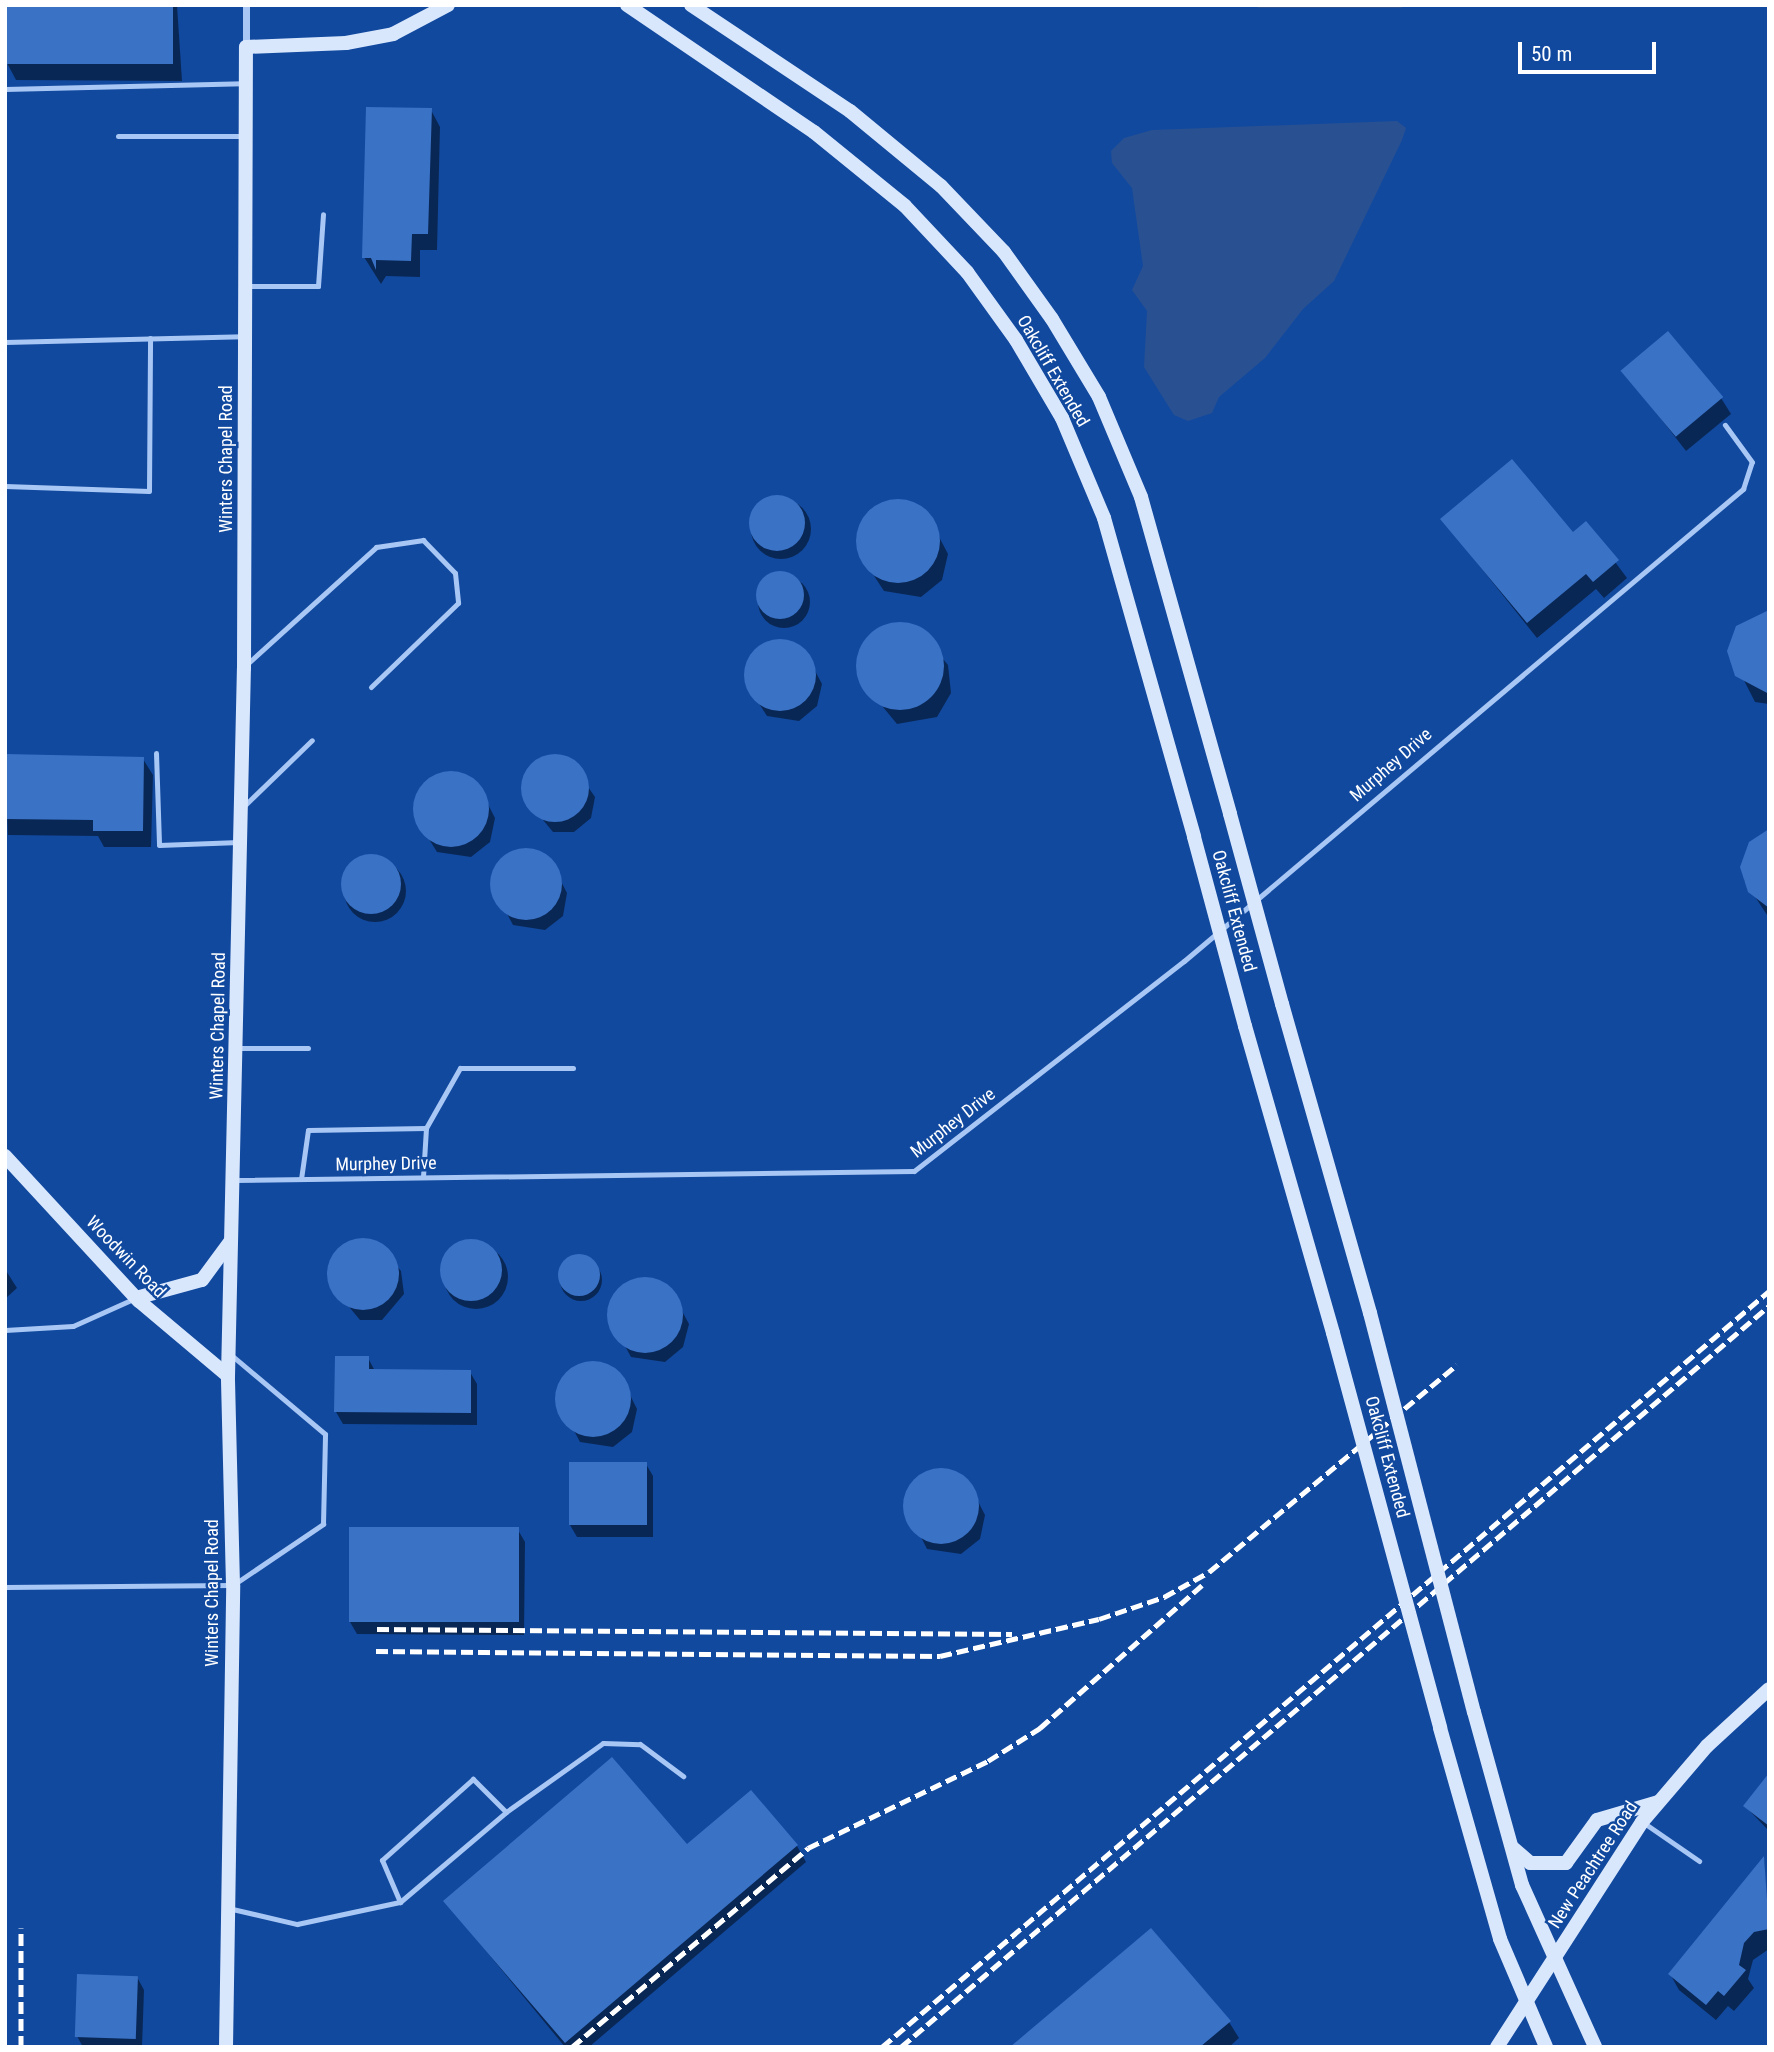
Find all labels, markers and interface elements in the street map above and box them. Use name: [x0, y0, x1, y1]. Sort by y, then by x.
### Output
scale bar: [1522, 28, 1660, 72]
text: 50 m: [1531, 42, 1572, 66]
street label: Oakcliff Extended: [1012, 311, 1094, 431]
street label: Winters Chapel Road: [215, 385, 237, 533]
street label: Murphey Drive: [1346, 724, 1436, 806]
street label: Oakcliff Extended: [1207, 848, 1261, 974]
street label: Winters Chapel Road: [206, 952, 230, 1100]
street label: Murphey Drive: [906, 1083, 1000, 1163]
street label: Murphey Drive: [335, 1152, 437, 1176]
street label: Woodwin Road: [82, 1212, 170, 1302]
street label: Oakcliff Extended: [1360, 1394, 1414, 1520]
street label: Winters Chapel Road: [201, 1519, 223, 1667]
street label: New Peachtree Road: [1544, 1797, 1642, 1933]

